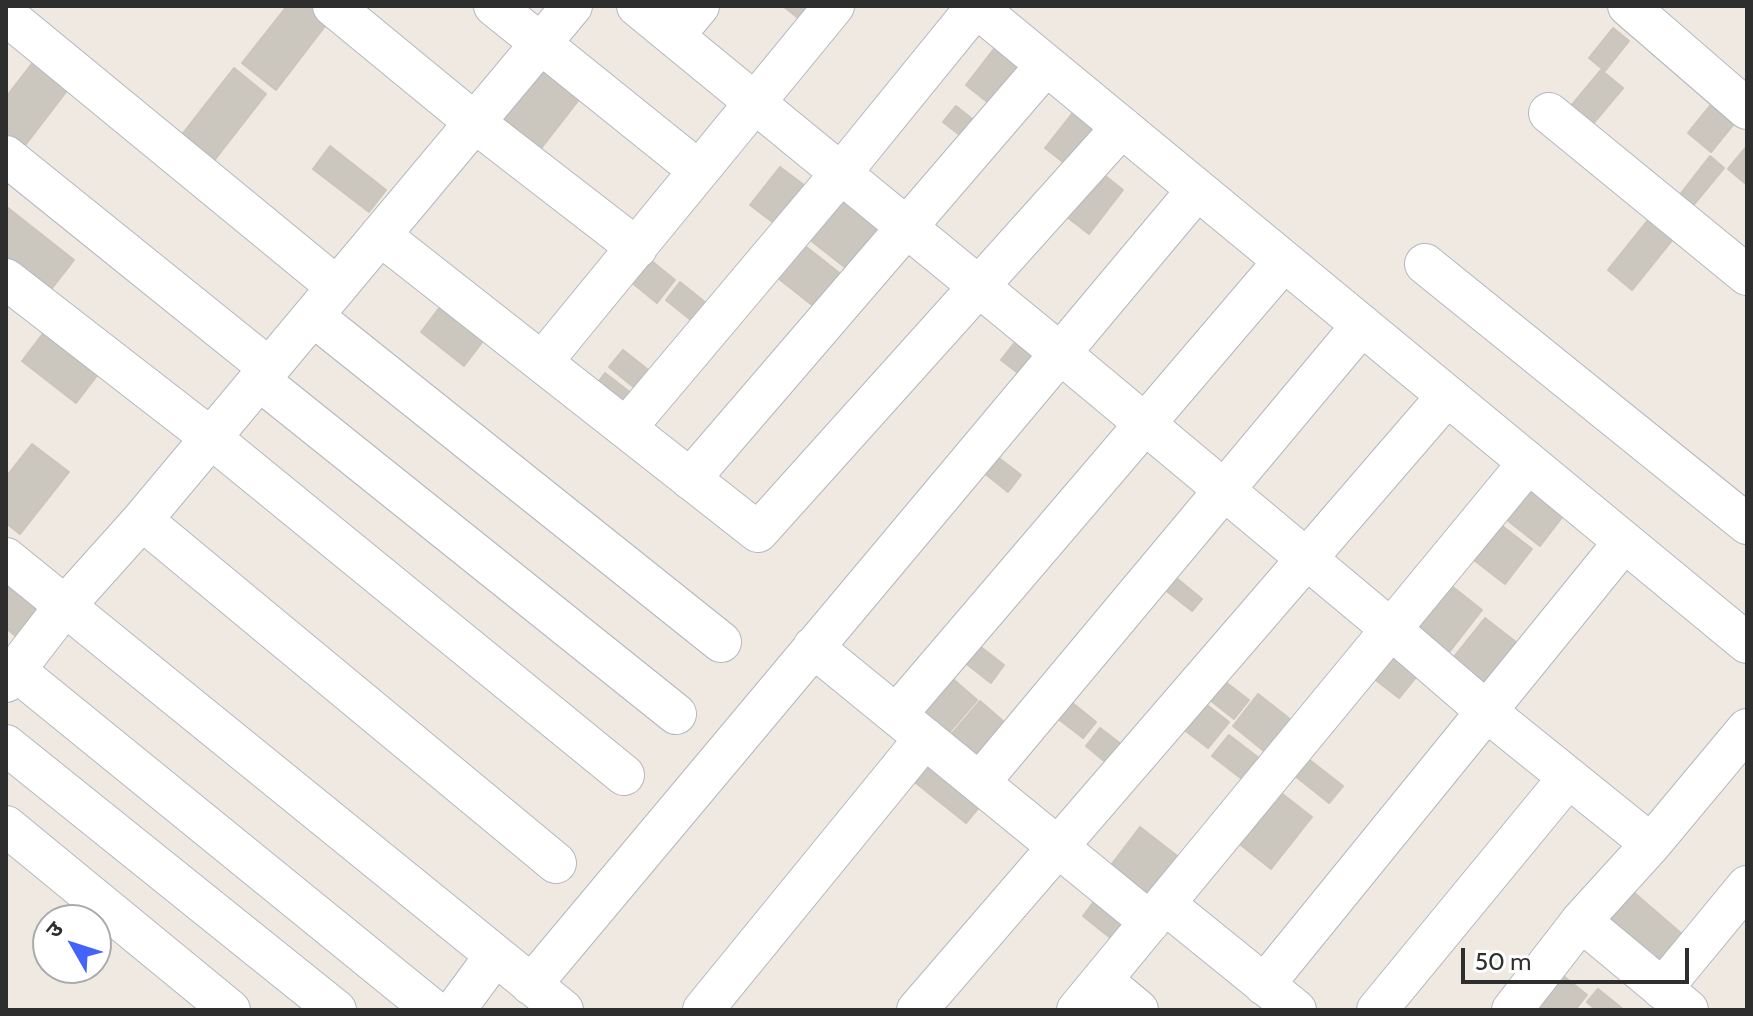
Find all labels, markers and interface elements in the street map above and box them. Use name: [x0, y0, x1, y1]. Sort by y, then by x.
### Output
north arrow: [32, 904, 112, 984]
text: उ: [40, 916, 69, 943]
scale bar: [1465, 932, 1693, 982]
text: 50 m: [1475, 947, 1531, 976]

